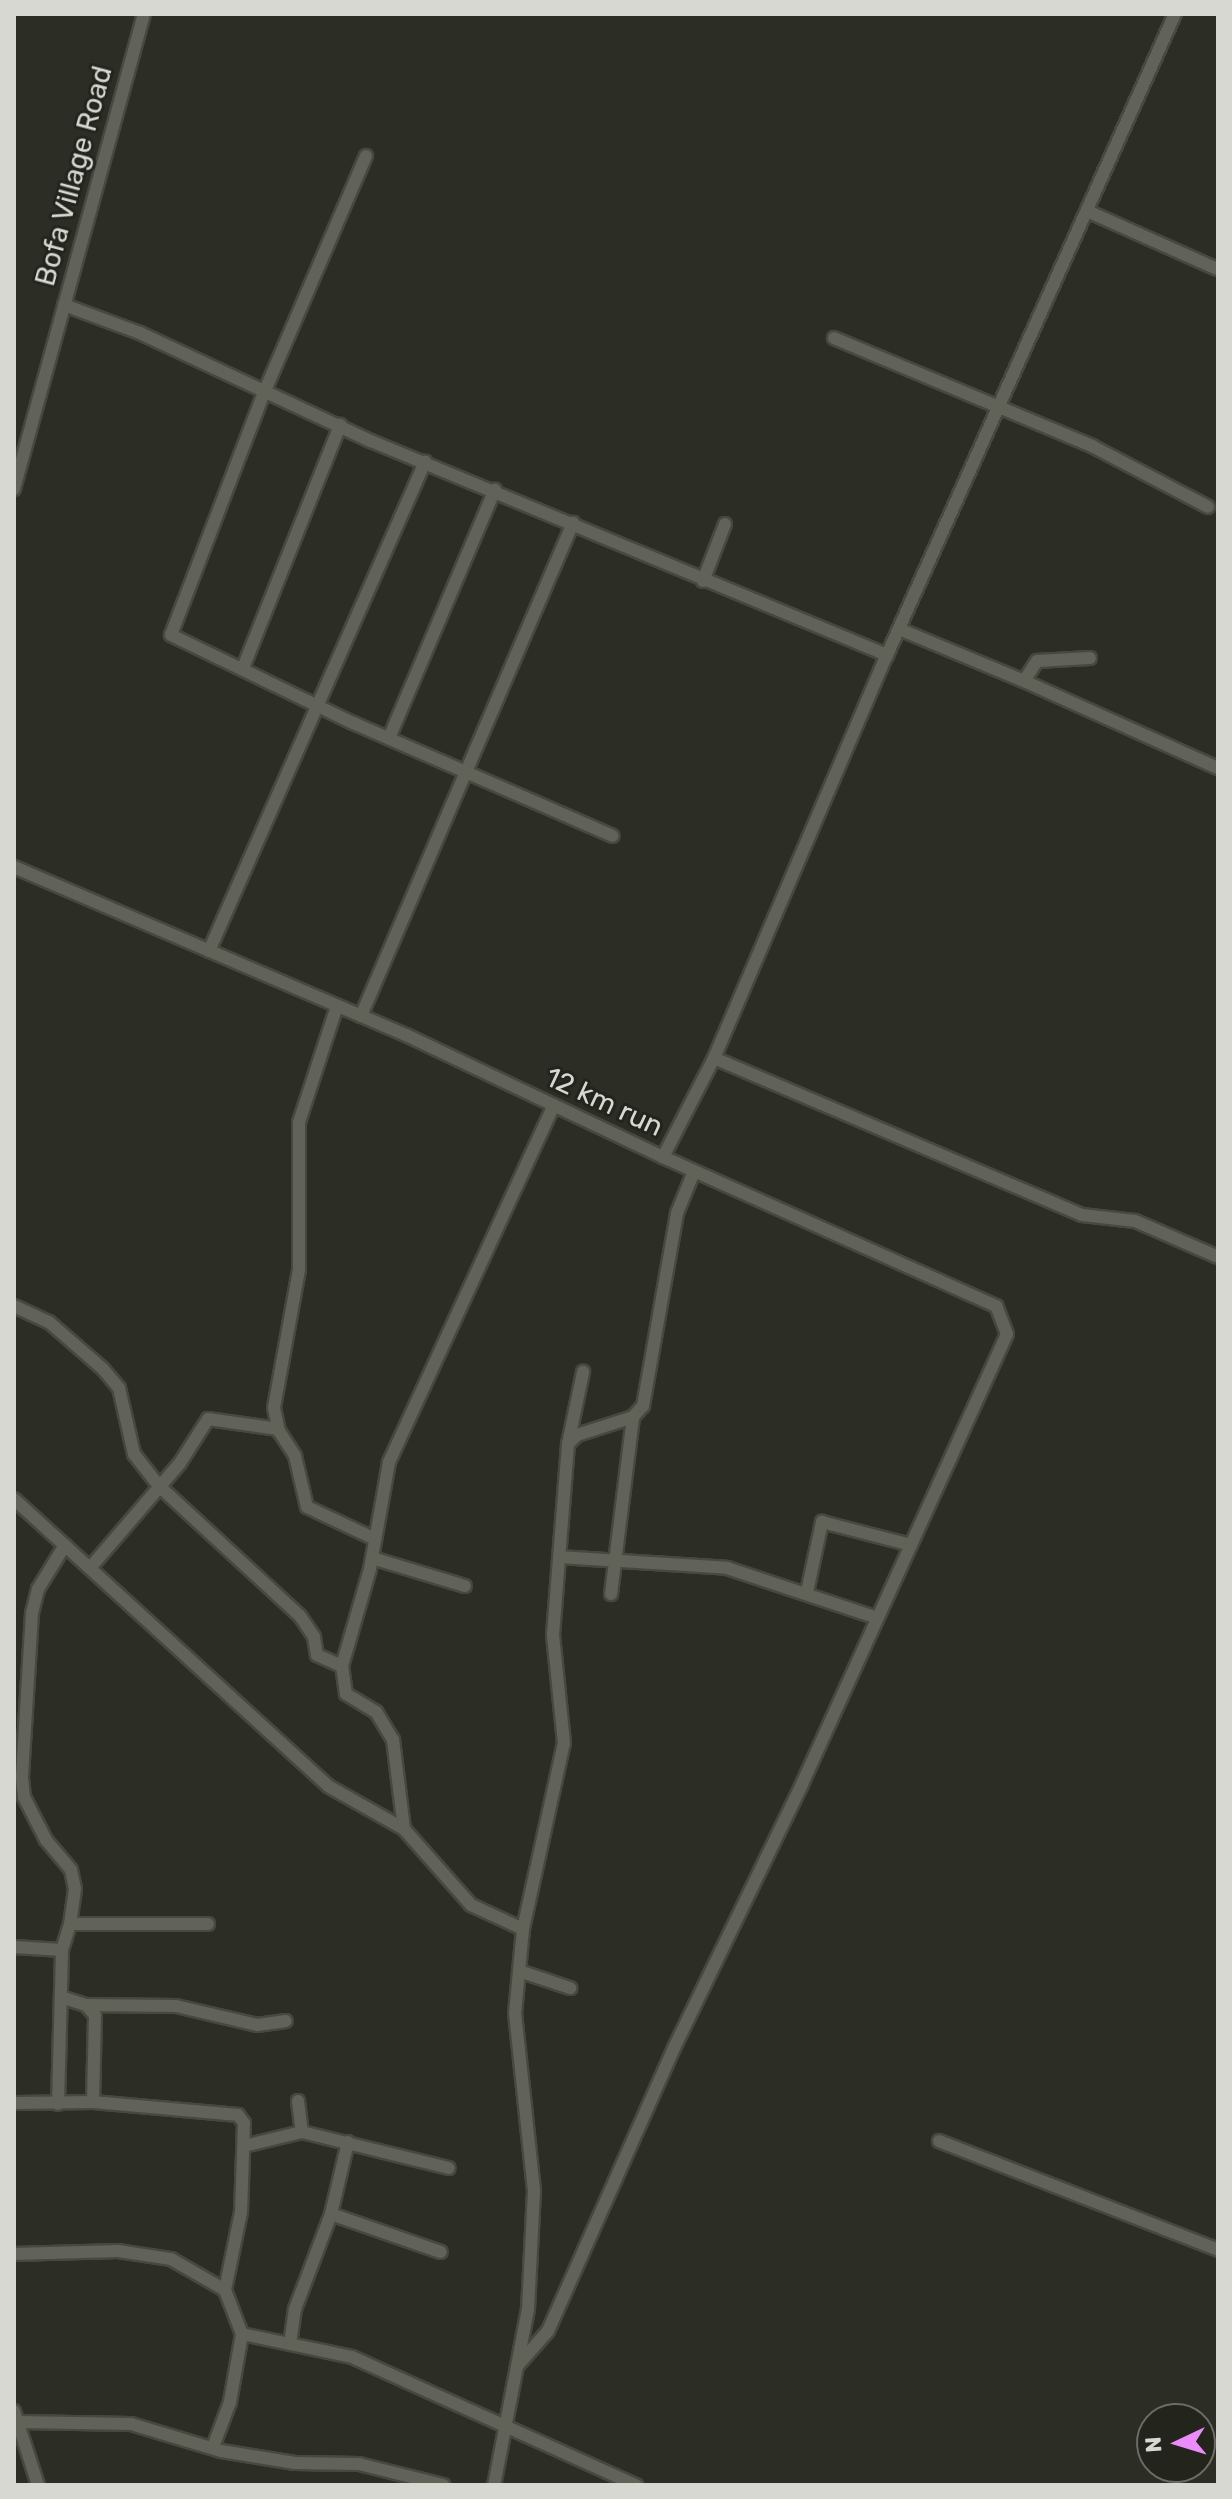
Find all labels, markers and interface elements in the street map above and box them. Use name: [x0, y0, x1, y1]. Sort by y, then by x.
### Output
street label: Bofa Village Road: [28, 62, 120, 290]
street label: 12 km run: [540, 1060, 668, 1144]
north arrow: [1136, 2403, 1216, 2483]
text: N: [1140, 2436, 1168, 2453]

